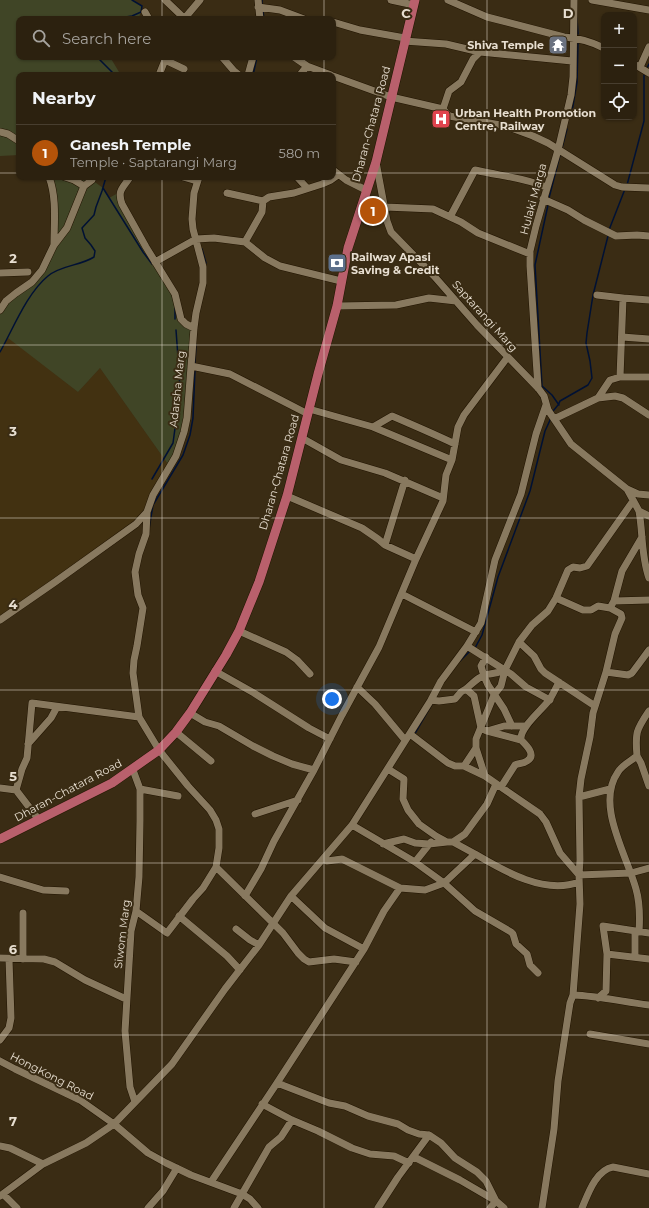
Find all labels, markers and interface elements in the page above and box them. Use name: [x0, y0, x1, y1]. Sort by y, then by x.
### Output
text: C: [401, 5, 411, 21]
text: D: [563, 5, 574, 21]
map controls: [601, 12, 637, 120]
button: +: [601, 12, 637, 48]
search box: [16, 16, 336, 60]
icon: search: [30, 27, 52, 49]
text: Search here: [62, 29, 151, 48]
temple icon: Shiva Temple: [547, 34, 569, 56]
place label: Shiva Temple: [467, 38, 544, 52]
button: −: [601, 48, 637, 84]
street label: Dharan-Chatara Road: [349, 64, 393, 184]
button: locate: [601, 84, 637, 120]
text: Nearby: [32, 88, 96, 108]
place label: Urban Health Promotion Centre, Railway: [455, 106, 596, 133]
hospital icon: Urban Health Promotion Centre, Railway: [430, 108, 452, 130]
text: Ganesh Temple: [70, 135, 191, 154]
text: 1: [42, 145, 48, 161]
text: 580 m: [279, 145, 320, 161]
text: Temple · Saptarangi Marg: [70, 154, 237, 170]
street label: Hulaki Marga: [517, 162, 549, 236]
pin: 1: [360, 196, 386, 226]
text: 2: [9, 250, 17, 266]
place label: Railway Apasi Saving & Credit: [351, 250, 440, 277]
bank icon: Railway Apasi Saving & Credit: [326, 252, 348, 274]
street label: Saptarangi Marg: [449, 277, 521, 355]
street label: Adarsha Marg: [166, 350, 188, 428]
street label: Dharan-Chatara Road: [256, 413, 302, 531]
text: 3: [8, 423, 17, 439]
text: 4: [9, 596, 18, 612]
your location: [322, 689, 342, 709]
street label: Dharan-Chatara Road: [12, 756, 124, 824]
text: 5: [9, 768, 17, 784]
street label: Siwom Marg: [111, 899, 133, 969]
text: 6: [9, 941, 18, 957]
street label: HongKong Road: [8, 1049, 96, 1103]
text: 7: [9, 1113, 17, 1129]

